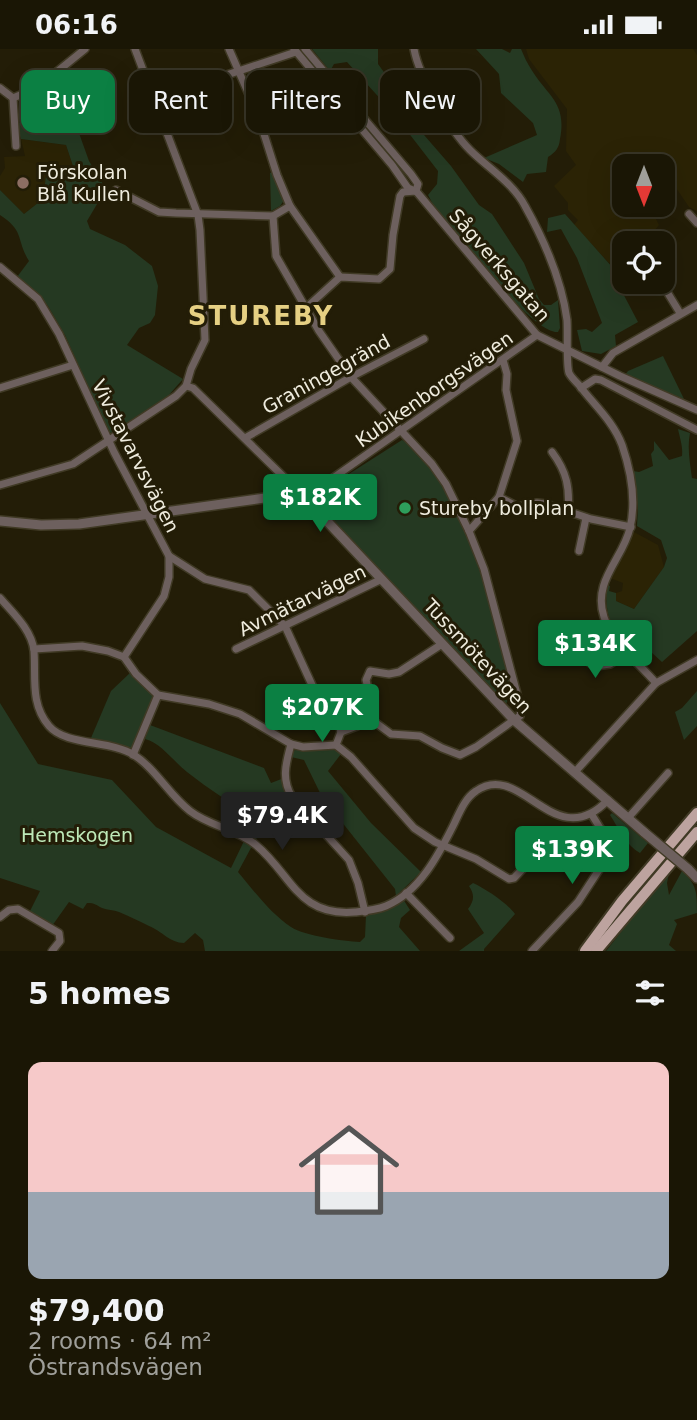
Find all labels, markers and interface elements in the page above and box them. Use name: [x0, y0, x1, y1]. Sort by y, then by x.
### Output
text: 06:16: [35, 10, 118, 40]
chip: Buy: [21, 70, 115, 133]
chip: Rent: [129, 70, 232, 133]
chip: Filters: [246, 70, 366, 133]
chip: New: [380, 70, 480, 133]
north arrow: [612, 154, 676, 217]
map controls: [612, 154, 675, 294]
place label: Förskolan Blå Kullen: [37, 161, 131, 205]
marker: Förskolan Blå Kullen: [15, 175, 31, 191]
street label: Sågverksgatan: [445, 204, 555, 326]
button: locate: [612, 231, 675, 294]
district label: STUREBY: [188, 301, 334, 331]
street label: Kubikenborgsvägen: [351, 326, 517, 452]
street label: Graningegränd: [258, 330, 394, 418]
street label: Vivstavarvsvägen: [88, 376, 184, 536]
pin: $182K: [271, 475, 369, 534]
text: $182K: [279, 484, 361, 510]
place label: Stureby bollplan: [419, 497, 574, 519]
marker: Stureby bollplan: [397, 500, 413, 516]
street label: Avmätarvägen: [235, 560, 369, 640]
street label: Tussmötevägen: [419, 593, 537, 718]
pin: $134K: [546, 621, 644, 680]
text: $134K: [554, 630, 636, 656]
pin: $207K: [273, 685, 371, 744]
text: $207K: [281, 694, 363, 720]
pin: $79.4K: [225, 793, 339, 852]
text: $79.4K: [237, 802, 327, 828]
park label: Hemskogen: [21, 824, 133, 846]
pin: $139K: [523, 827, 621, 886]
text: $139K: [531, 836, 613, 862]
icon: filters: [631, 974, 669, 1012]
text: 5 homes: [28, 976, 171, 1011]
icon: home: [286, 1107, 412, 1233]
text: $79,400: [28, 1293, 165, 1328]
text: 2 rooms · 64 m²: [28, 1328, 212, 1354]
text: Östrandsvägen: [28, 1354, 203, 1380]

